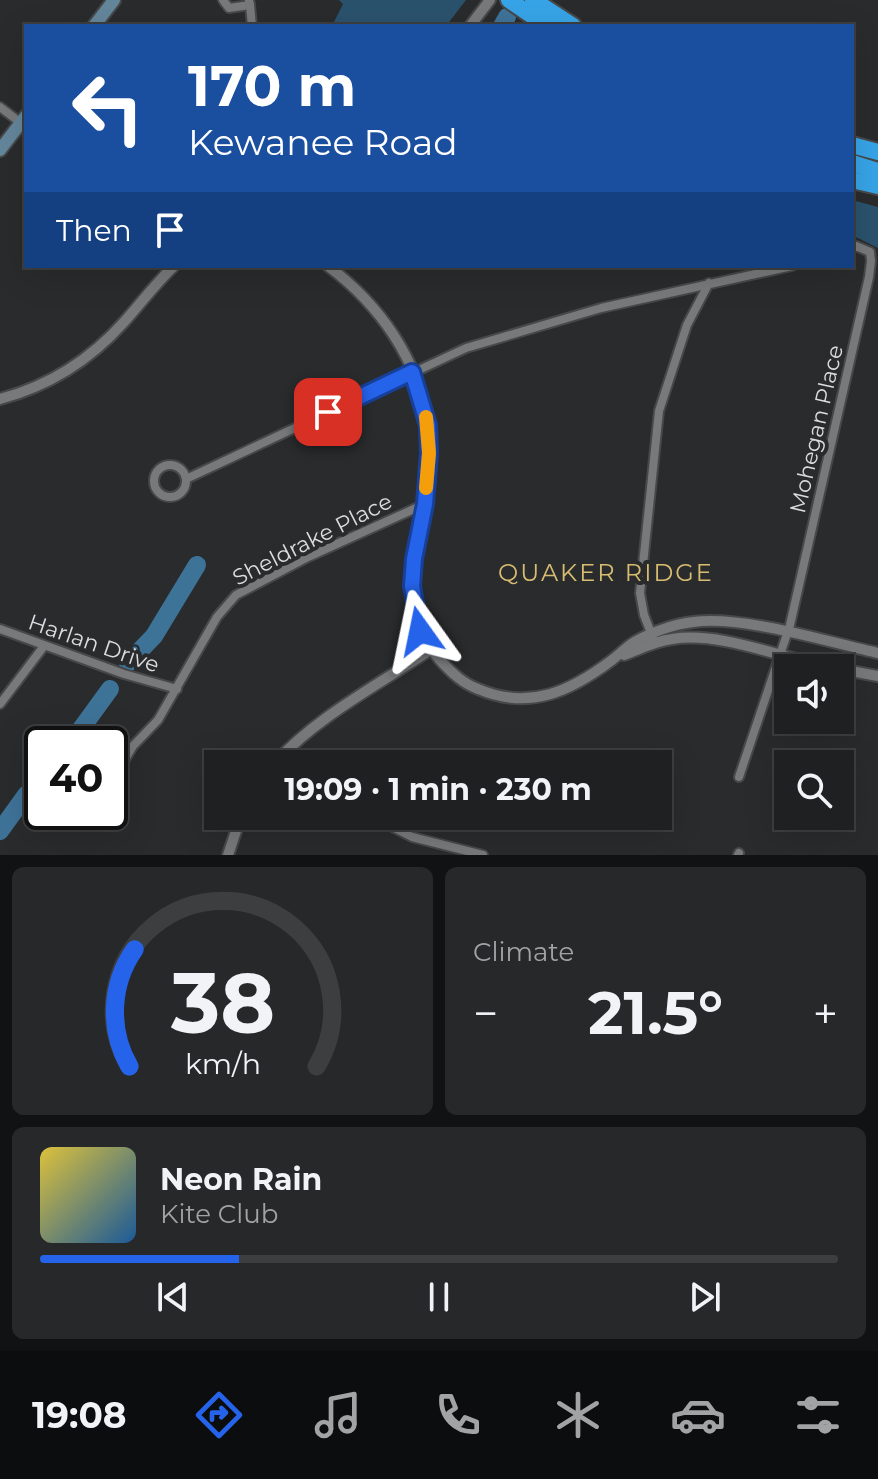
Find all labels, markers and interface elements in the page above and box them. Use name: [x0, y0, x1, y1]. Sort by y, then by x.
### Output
text: 170 m: [188, 52, 356, 120]
icon: left: [56, 56, 160, 160]
text: Kewanee Road: [188, 120, 458, 164]
icon: arrive: [148, 208, 192, 252]
text: Then: [56, 212, 132, 249]
street label: Mohegan Place: [784, 342, 849, 516]
pin: [294, 378, 362, 446]
icon: arrive: [306, 390, 350, 434]
street label: Sheldrake Place: [228, 488, 396, 591]
district label: QUAKER RIDGE: [498, 558, 714, 587]
position arrow: [378, 589, 462, 673]
street label: Harlan Drive: [25, 608, 163, 678]
map controls: [774, 654, 854, 830]
button: sound: [774, 654, 854, 734]
speed limit sign: 40: [24, 726, 128, 830]
button: search: [774, 750, 854, 830]
text: 19:09 · 1 min · 230 m: [284, 771, 592, 808]
text: Climate: [473, 936, 574, 968]
text: 38: [169, 952, 275, 1054]
text: 21.5°: [588, 976, 723, 1049]
text: −: [473, 986, 498, 1040]
text: +: [813, 986, 838, 1040]
text: km/h: [184, 1046, 261, 1081]
text: Neon Rain: [160, 1161, 322, 1198]
text: Kite Club: [160, 1198, 278, 1230]
icon: previous: [151, 1275, 195, 1319]
icon: pause: [417, 1275, 461, 1319]
icon: next: [683, 1275, 727, 1319]
icon: directions: [191, 1387, 247, 1443]
icon: music: [310, 1387, 366, 1443]
icon: phone: [430, 1387, 486, 1443]
icon: climate: [550, 1387, 606, 1443]
icon: car: [670, 1387, 726, 1443]
icon: filters: [790, 1387, 846, 1443]
text: 19:08: [32, 1393, 127, 1437]

